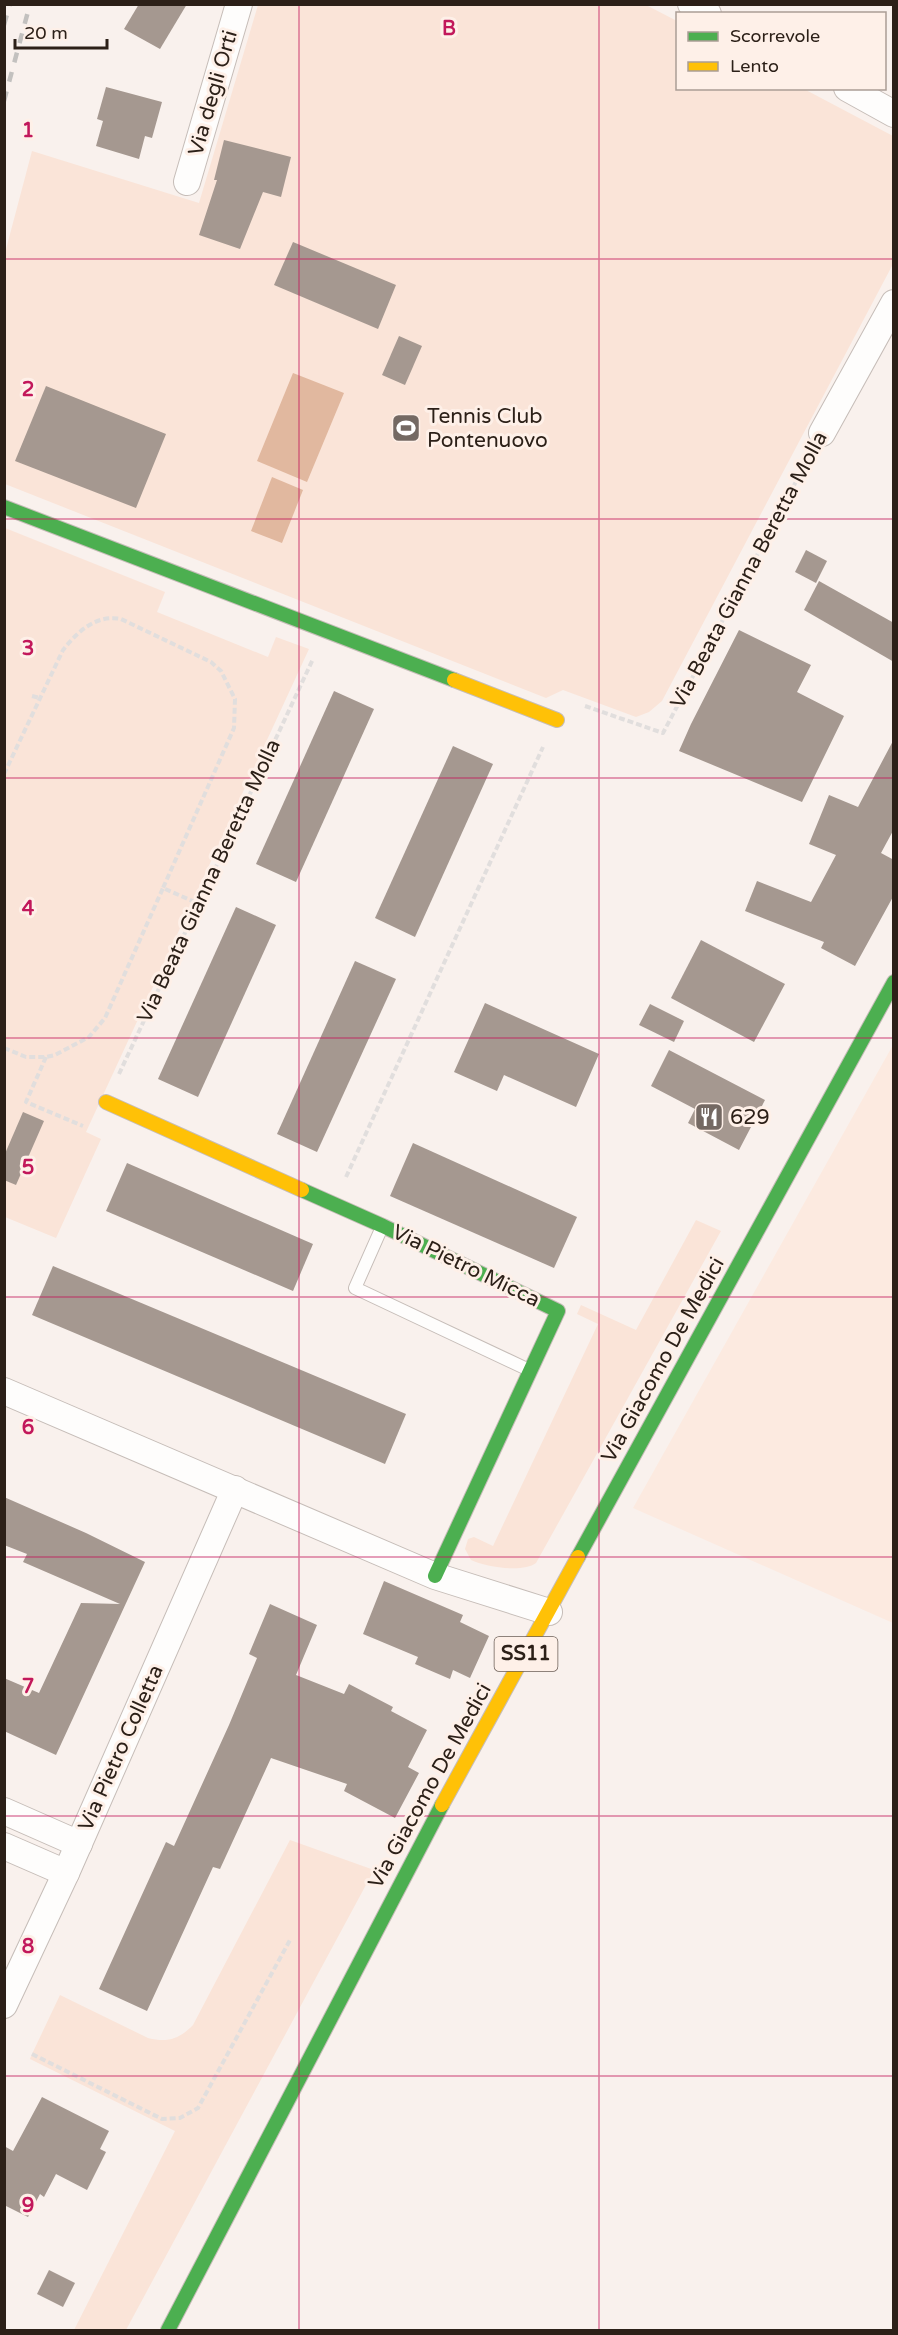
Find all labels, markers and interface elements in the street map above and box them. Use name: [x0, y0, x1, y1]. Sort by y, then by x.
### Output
scale bar: [15, 12, 106, 50]
legend: [676, 12, 886, 90]
text: B: [442, 17, 456, 41]
text: 20 m: [24, 22, 68, 44]
text: Scorrevole: [730, 25, 820, 47]
street label: Via degli Orti: [183, 27, 243, 159]
text: Lento: [730, 55, 779, 77]
text: 1: [22, 119, 34, 143]
text: 2: [22, 378, 34, 402]
place label: Tennis Club Pontenuovo: [427, 404, 548, 453]
sports icon: Tennis Club Pontenuovo: [390, 412, 422, 444]
street label: Via Beata Gianna Beretta Molla: [665, 427, 833, 713]
text: 3: [22, 637, 34, 661]
street label: Via Beata Gianna Beretta Molla: [132, 735, 286, 1027]
text: 4: [22, 897, 35, 921]
restaurant icon: 629: [693, 1101, 725, 1133]
place label: 629: [730, 1105, 770, 1130]
text: 5: [22, 1156, 34, 1180]
street label: Via Pietro Micca: [388, 1219, 544, 1313]
street label: Via Giacomo De Medici: [596, 1253, 730, 1467]
text: 6: [22, 1416, 34, 1440]
road number: SS11: [494, 1637, 558, 1671]
street label: Via Pietro Colletta: [73, 1661, 169, 1835]
text: 7: [22, 1675, 34, 1699]
street label: Via Giacomo De Medici: [363, 1679, 497, 1893]
text: 8: [22, 1935, 34, 1959]
text: 9: [22, 2194, 34, 2218]

